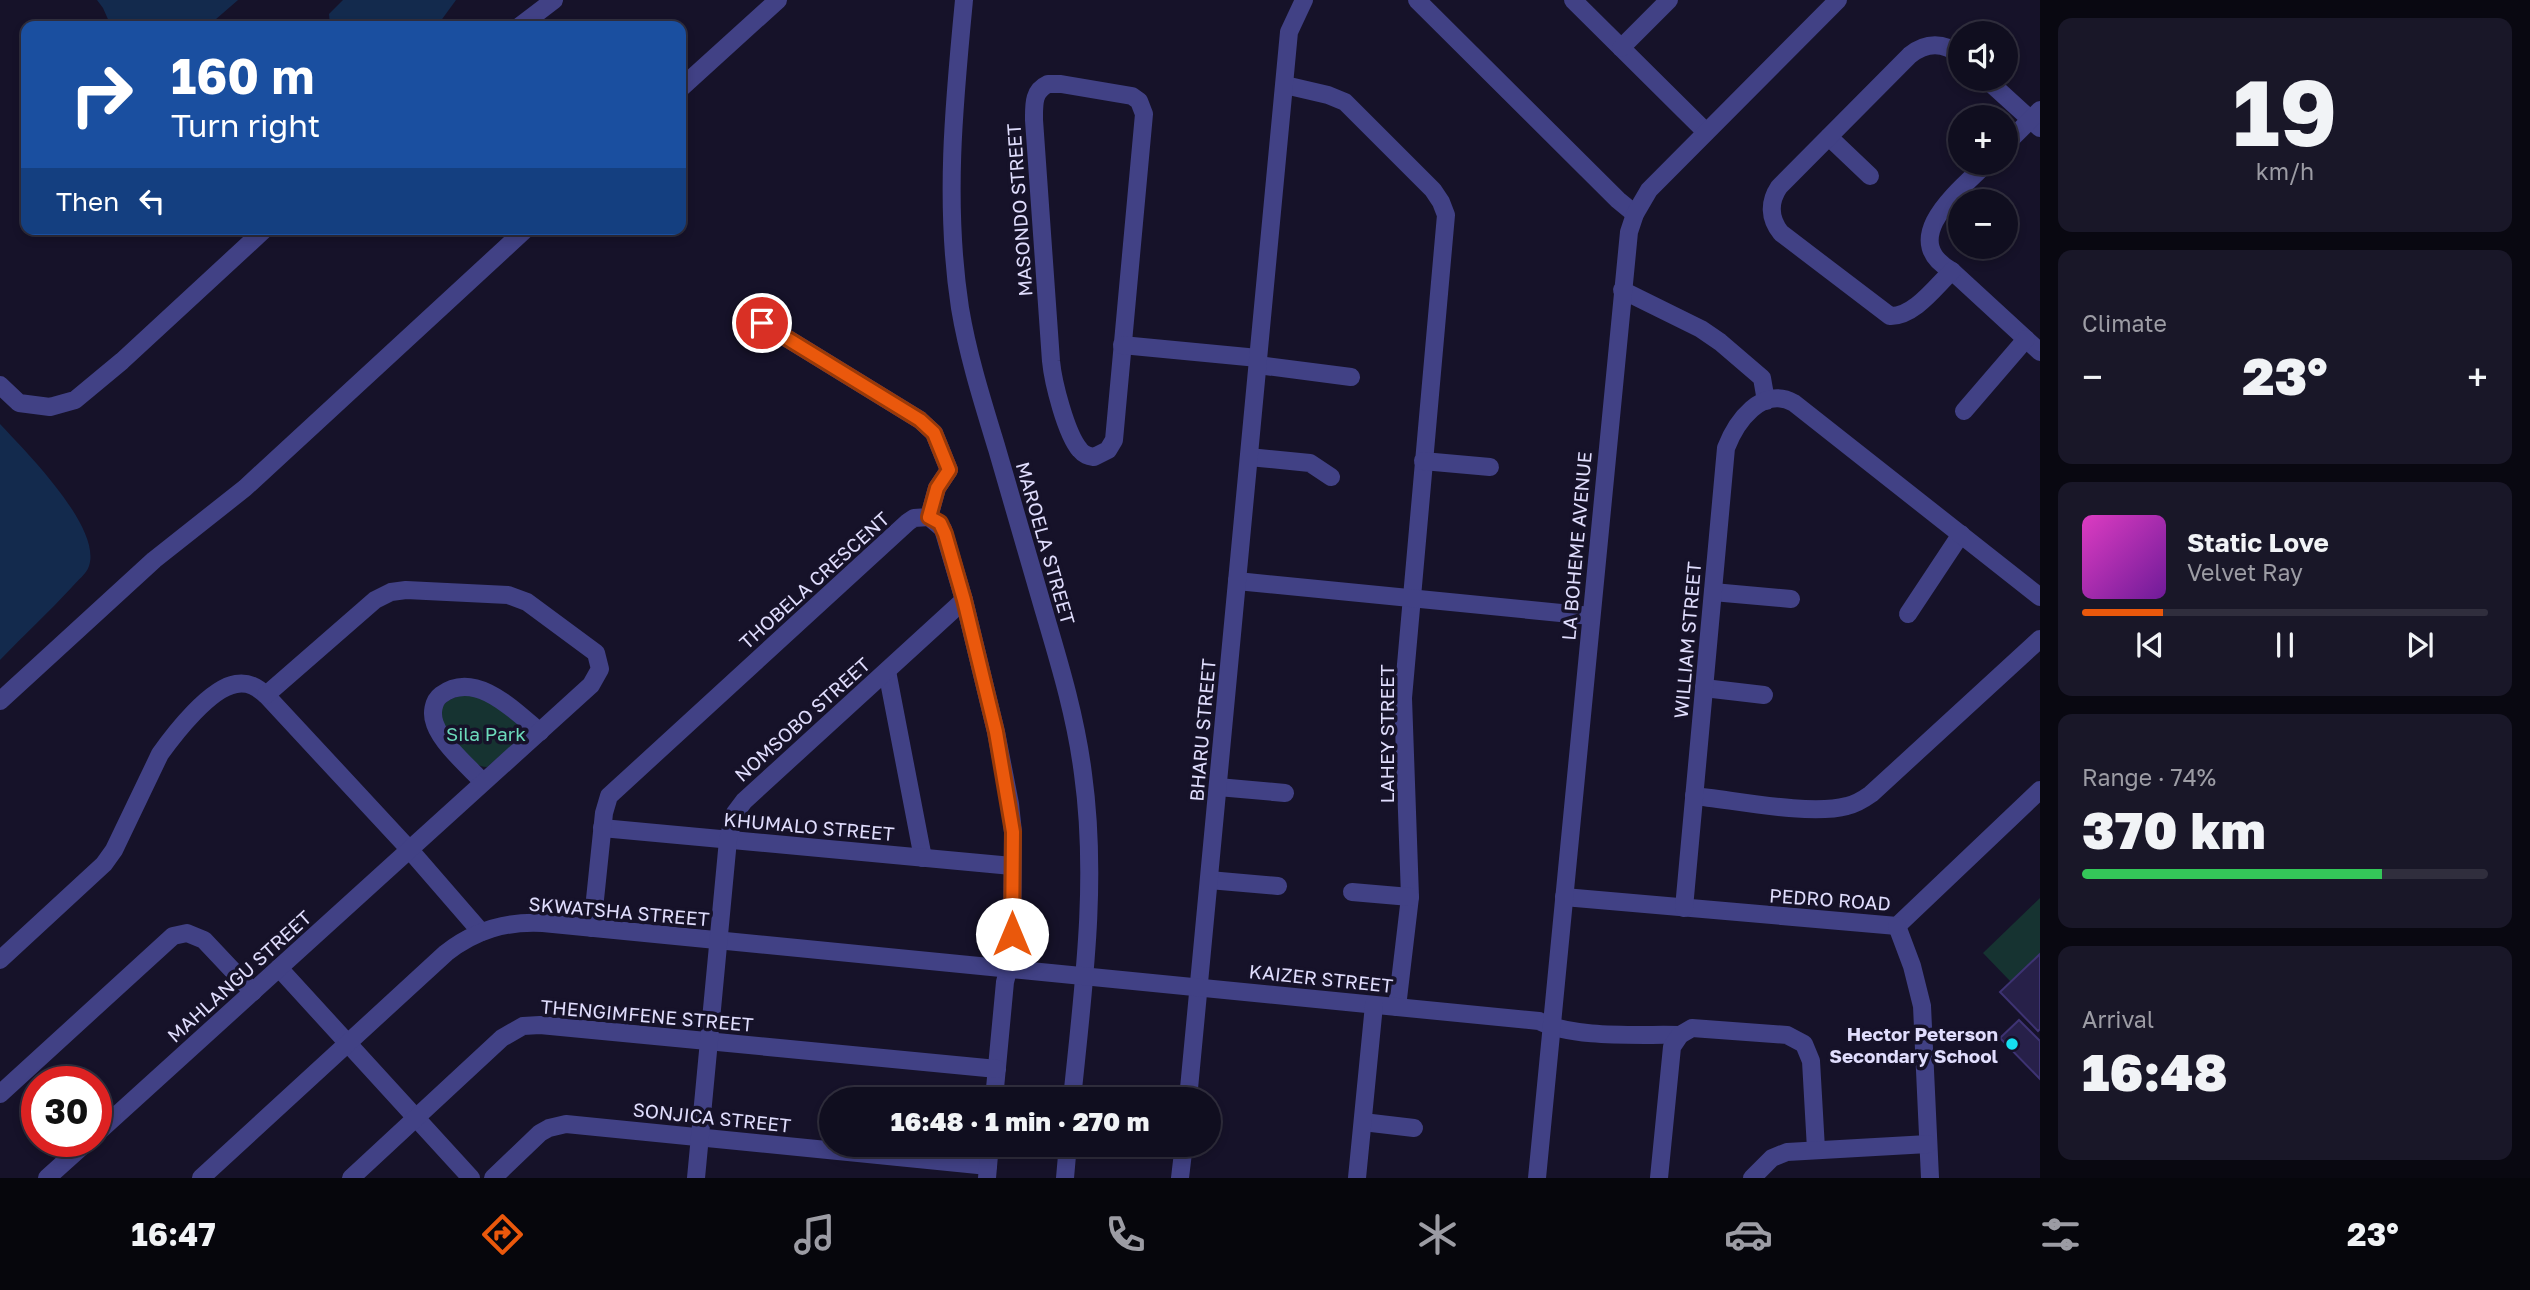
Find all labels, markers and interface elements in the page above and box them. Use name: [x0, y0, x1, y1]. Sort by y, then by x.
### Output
map controls: [1948, 21, 2018, 259]
button: sound: [1948, 21, 2018, 91]
text: 160 m: [171, 46, 314, 105]
icon: right: [56, 49, 147, 140]
text: 19: [2233, 57, 2337, 166]
button: +: [1948, 105, 2018, 175]
text: Turn right: [171, 106, 320, 144]
street label: MASONDO STREET: [1001, 122, 1037, 297]
text: km/h: [2256, 157, 2314, 185]
icon: left: [133, 182, 171, 220]
text: Then: [56, 186, 119, 217]
button: −: [1948, 189, 2018, 259]
pin: [732, 293, 792, 353]
icon: arrive: [743, 304, 781, 342]
text: Climate: [2082, 309, 2167, 337]
text: 23°: [2242, 344, 2328, 406]
text: −: [2082, 354, 2103, 399]
text: +: [2467, 354, 2488, 399]
street label: LA BOHEME AVENUE: [1556, 451, 1596, 641]
street label: MAROELA STREET: [1012, 459, 1080, 627]
street label: THOBELA CRESCENT: [734, 506, 894, 653]
text: Static Love: [2187, 527, 2329, 558]
text: Velvet Ray: [2187, 558, 2303, 586]
street label: WILLIAM STREET: [1669, 560, 1705, 719]
icon: previous: [2131, 626, 2169, 664]
icon: pause: [2266, 626, 2304, 664]
icon: next: [2401, 626, 2439, 664]
street label: NOMSOBO STREET: [730, 652, 875, 786]
street label: BHARU STREET: [1184, 658, 1220, 802]
street label: LAHEY STREET: [1375, 664, 1398, 804]
park label: Sila Park: [446, 722, 526, 745]
text: Range · 74%: [2082, 763, 2216, 791]
text: 370 km: [2082, 798, 2266, 860]
street label: KHUMALO STREET: [723, 807, 895, 845]
street label: PEDRO ROAD: [1768, 883, 1892, 915]
street label: SKWATSHA STREET: [528, 892, 711, 930]
position arrow: [975, 897, 1049, 971]
street label: MAHLANGU STREET: [162, 905, 316, 1047]
street label: KAIZER STREET: [1248, 959, 1394, 997]
street label: THENGIMFENE STREET: [540, 994, 755, 1036]
text: Arrival: [2082, 1005, 2154, 1033]
place label: Hector Peterson Secondary School: [1829, 1022, 1998, 1067]
marker: Hector Peterson Secondary School: [2004, 1036, 2020, 1052]
text: 16:48: [2082, 1040, 2228, 1102]
speed limit sign: 30: [21, 1066, 112, 1157]
street label: SONJICA STREET: [632, 1097, 792, 1137]
text: 16:48 · 1 min · 270 m: [891, 1106, 1149, 1137]
icon: directions: [478, 1210, 527, 1259]
icon: music: [790, 1210, 839, 1259]
icon: phone: [1101, 1210, 1150, 1259]
icon: climate: [1413, 1210, 1462, 1259]
icon: car: [1724, 1210, 1773, 1259]
icon: filters: [2036, 1210, 2085, 1259]
text: 16:47: [131, 1215, 216, 1253]
text: 23°: [2347, 1215, 2399, 1253]

